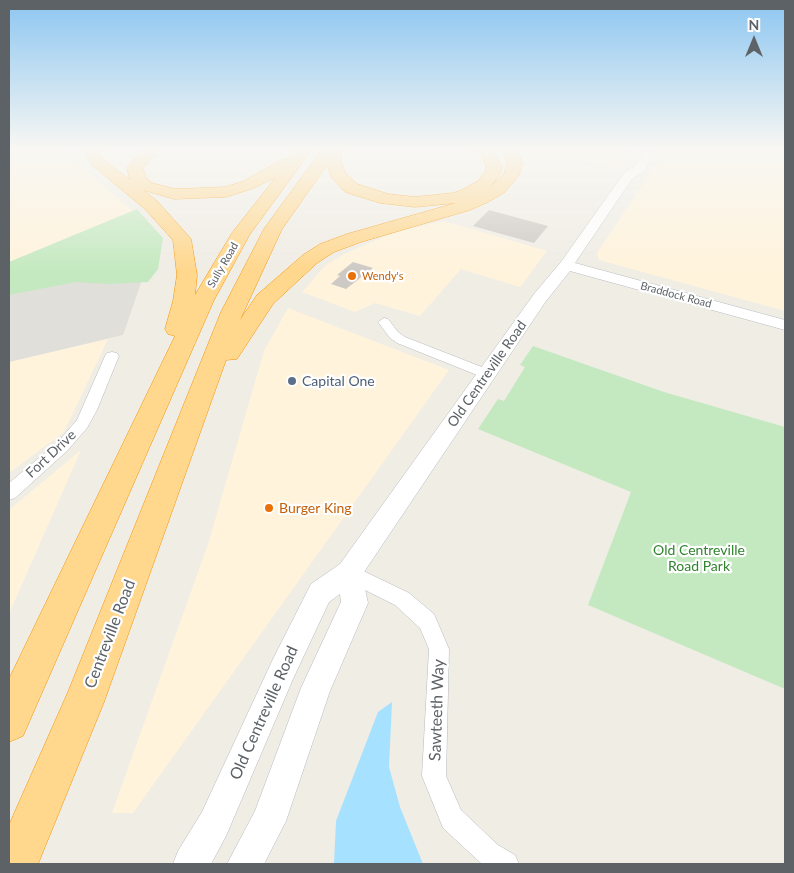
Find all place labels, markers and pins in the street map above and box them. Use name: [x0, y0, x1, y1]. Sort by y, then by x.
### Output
place label: Wendy's: [362, 269, 403, 283]
marker: Wendy's: [346, 270, 358, 282]
place label: Capital One: [302, 373, 375, 389]
marker: Capital One: [286, 375, 298, 387]
place label: Burger King: [279, 500, 352, 516]
marker: Burger King: [263, 502, 275, 514]

